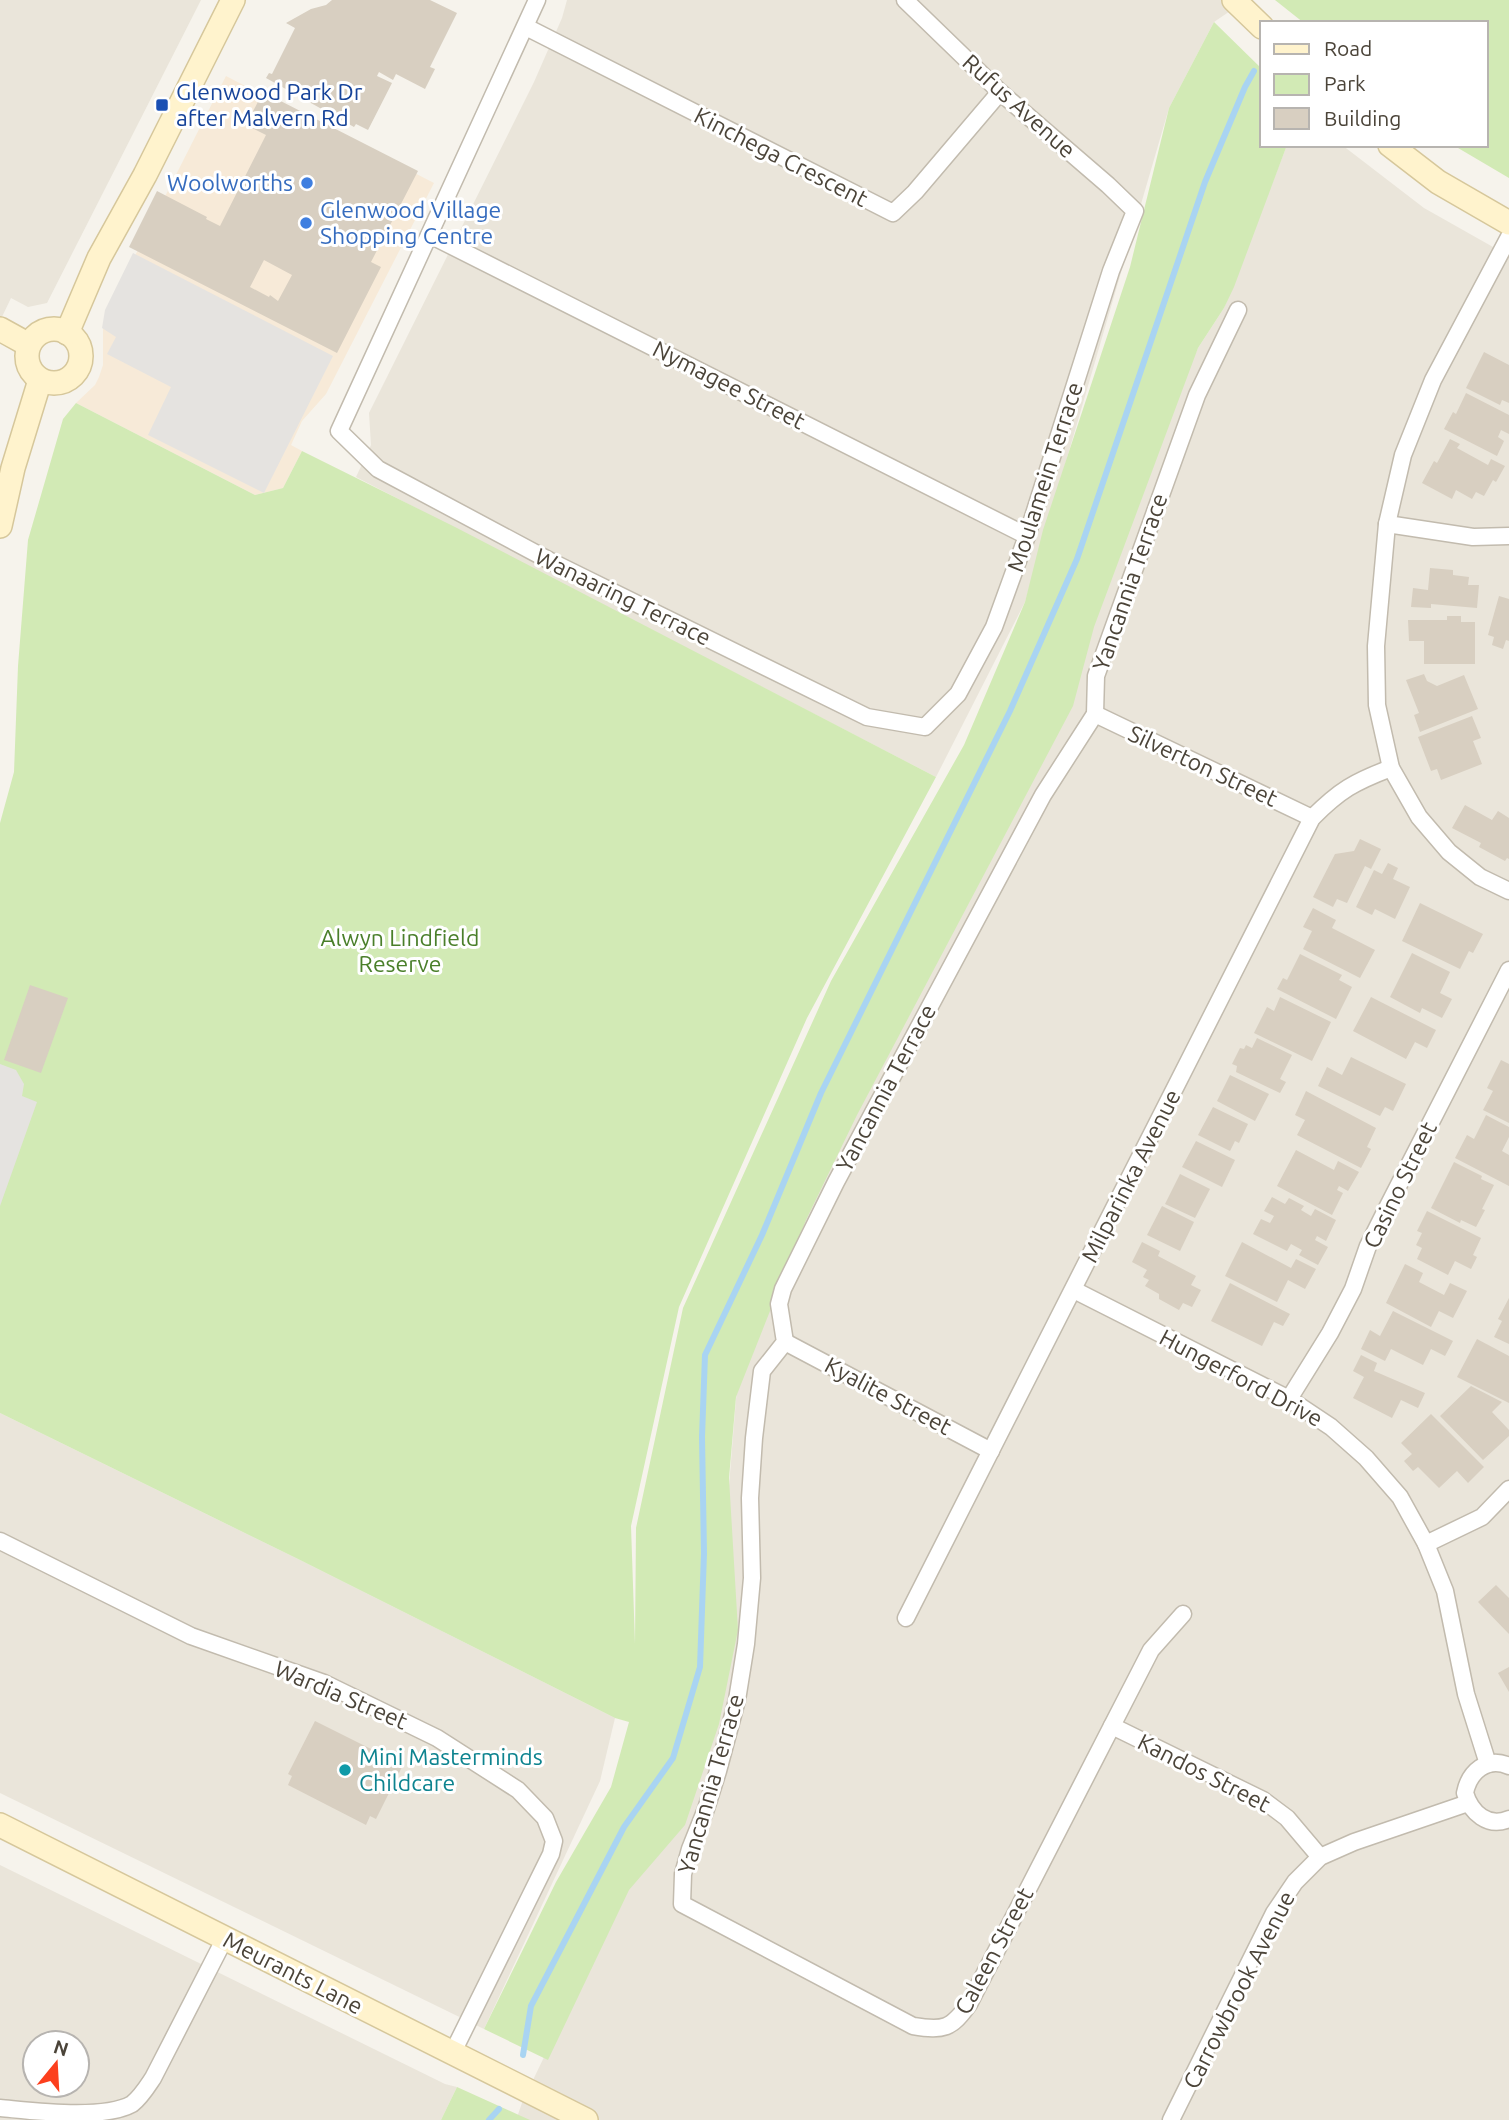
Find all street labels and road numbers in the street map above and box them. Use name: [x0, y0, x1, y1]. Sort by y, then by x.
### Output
street label: Rufus Avenue: [958, 49, 1081, 162]
street label: Kinchega Crescent: [690, 102, 872, 211]
street label: Nymagee Street: [649, 335, 809, 434]
street label: Moulamein Terrace: [1002, 379, 1087, 575]
street label: Yancannia Terrace: [1087, 490, 1172, 674]
street label: Wanaaring Terrace: [531, 543, 715, 650]
street label: Silverton Street: [1125, 720, 1282, 811]
street label: Yancannia Terrace: [831, 1000, 940, 1176]
street label: Milparinka Avenue: [1076, 1085, 1185, 1266]
street label: Casino Street: [1358, 1117, 1441, 1252]
street label: Hungerford Drive: [1155, 1324, 1327, 1431]
street label: Kyalite Street: [821, 1352, 956, 1439]
street label: Wardia Street: [271, 1655, 411, 1734]
street label: Yancannia Terrace: [673, 1691, 748, 1877]
street label: Kandos Street: [1134, 1728, 1275, 1817]
street label: Caleen Street: [950, 1883, 1037, 2018]
street label: Carrowbrook Avenue: [1178, 1887, 1299, 2093]
street label: Meurants Lane: [219, 1927, 367, 2018]

